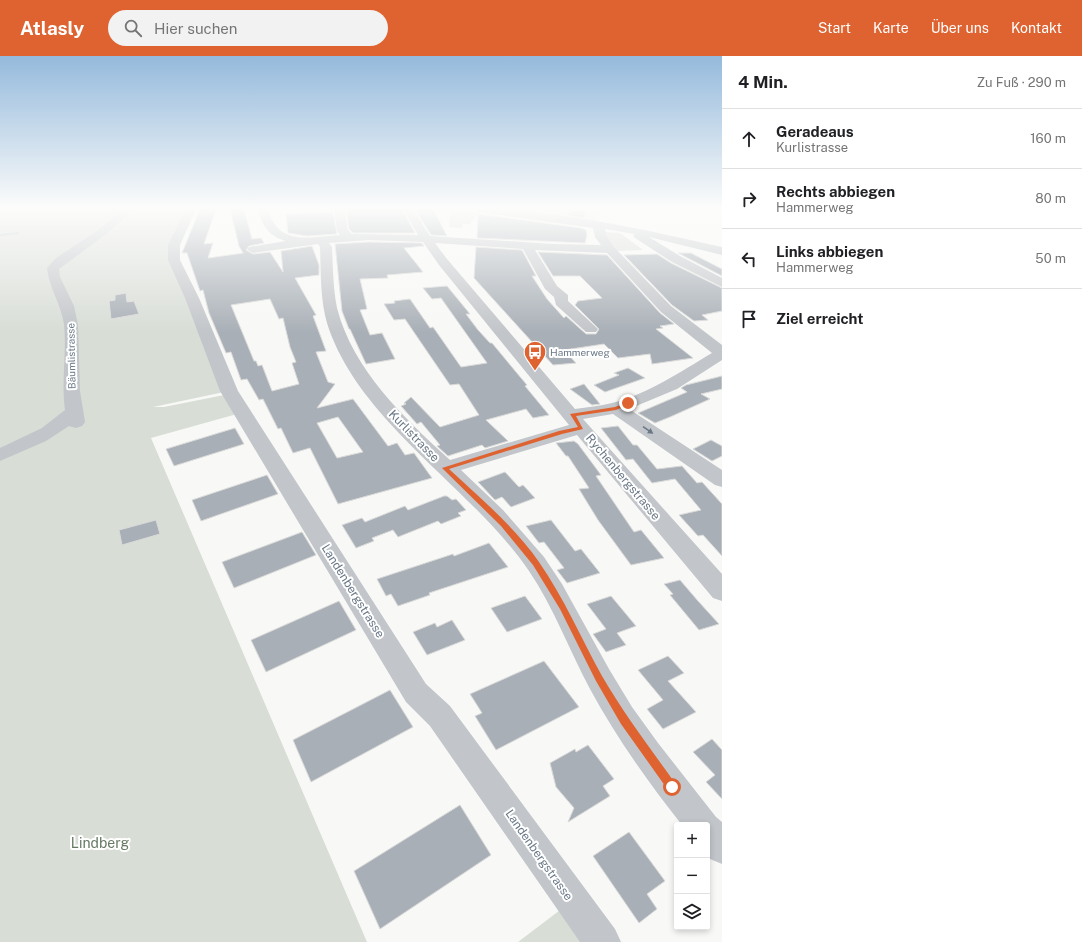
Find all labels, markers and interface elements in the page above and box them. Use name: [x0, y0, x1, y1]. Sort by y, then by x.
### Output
search box: [108, 10, 388, 46]
text: Atlasly: [20, 17, 84, 39]
icon: search: [122, 17, 144, 39]
text: Hier suchen: [154, 20, 237, 37]
text: Start: [818, 20, 851, 36]
text: Karte: [873, 20, 909, 36]
text: Über uns: [931, 20, 989, 36]
text: Kontakt: [1011, 20, 1062, 36]
text: 4 Min.: [738, 72, 788, 92]
text: Zu Fuß · 290 m: [977, 75, 1066, 90]
text: Geradeaus: [776, 123, 854, 140]
icon: ahead: [738, 128, 760, 150]
text: 160 m: [1030, 131, 1066, 146]
text: Kurlistrasse: [776, 140, 848, 155]
text: Rechts abbiegen: [776, 183, 895, 200]
icon: right: [738, 188, 760, 210]
text: 80 m: [1035, 191, 1066, 206]
text: Hammerweg: [776, 200, 854, 215]
text: Links abbiegen: [776, 243, 883, 260]
icon: left: [738, 248, 760, 270]
text: 50 m: [1035, 251, 1066, 266]
text: Hammerweg: [776, 260, 854, 275]
icon: arrive: [738, 308, 760, 330]
text: Ziel erreicht: [776, 310, 863, 327]
street label: Bäumlistrasse: [64, 323, 78, 389]
bus stop icon: Hammerweg: [522, 339, 548, 372]
place label: Hammerweg: [550, 346, 610, 358]
route end: [619, 394, 637, 412]
street label: Kurlistrasse: [386, 407, 442, 465]
one-way arrow: [643, 426, 654, 434]
street label: Rychenbergstrasse: [583, 431, 663, 523]
street label: Landenbergstrasse: [319, 542, 388, 640]
route start: [663, 778, 681, 796]
street label: Landenbergstrasse: [502, 807, 576, 903]
map controls: [674, 822, 710, 930]
button: +: [674, 822, 710, 858]
park label: Lindberg: [71, 835, 129, 851]
button: −: [674, 858, 710, 894]
button: layers: [674, 894, 710, 930]

